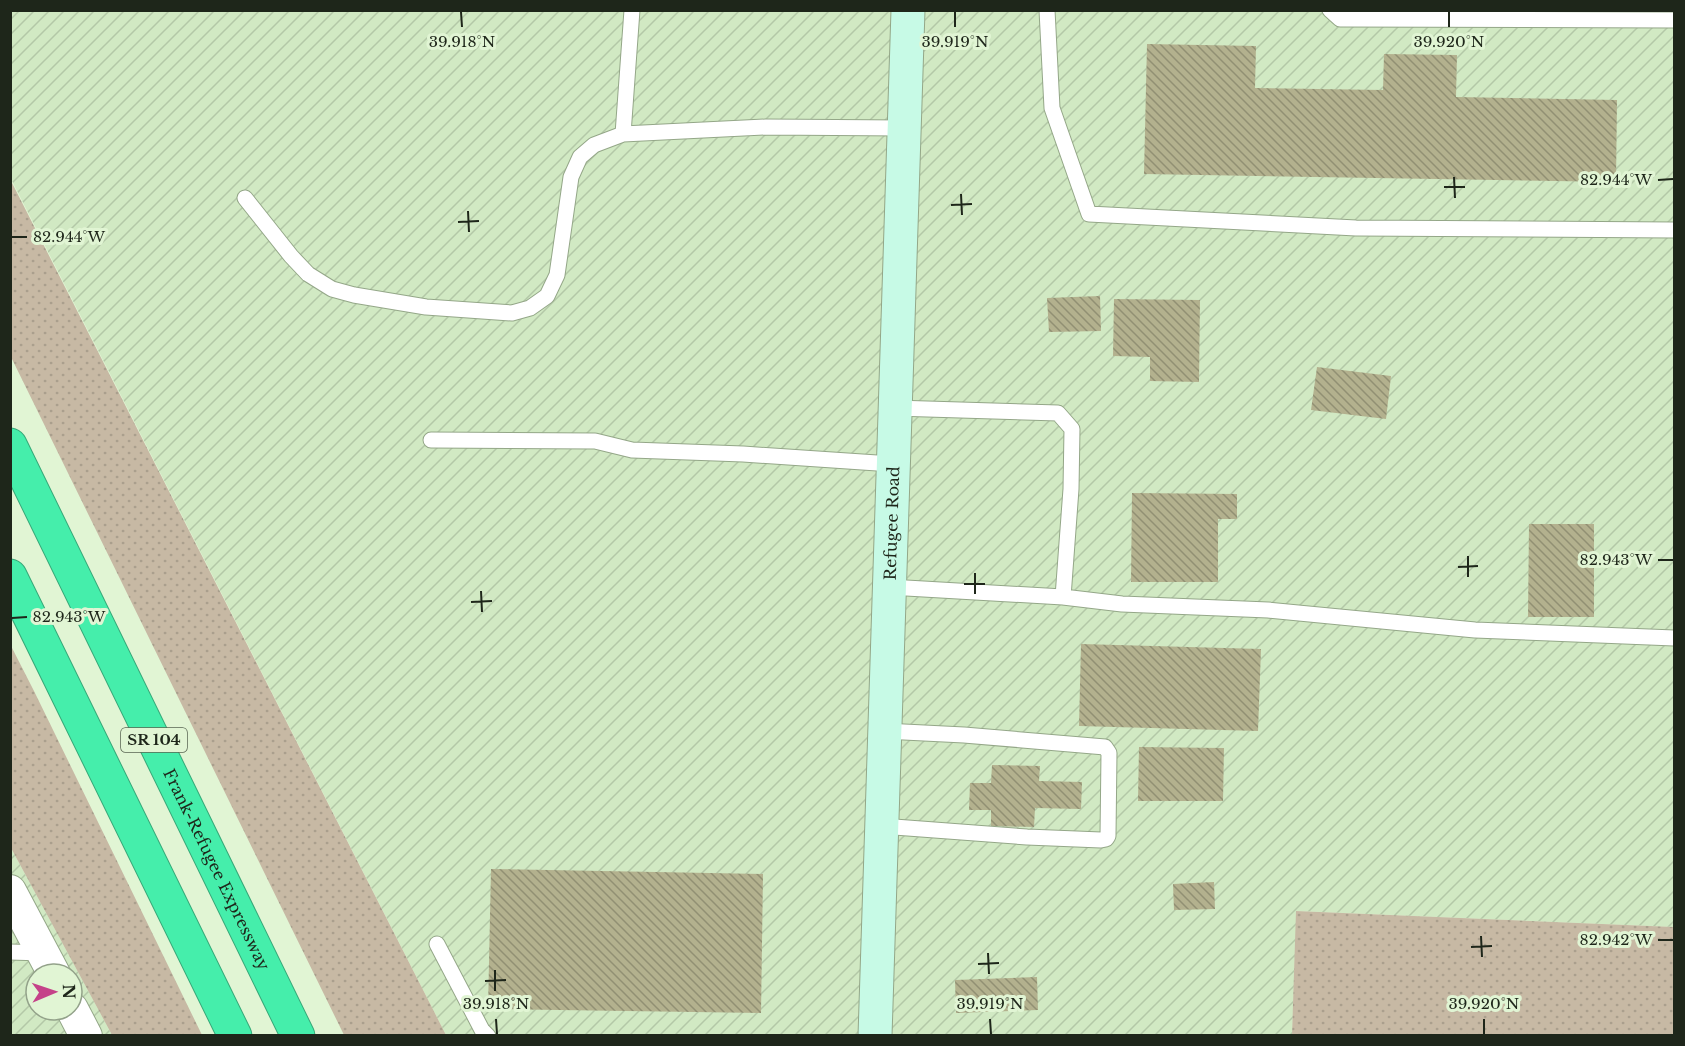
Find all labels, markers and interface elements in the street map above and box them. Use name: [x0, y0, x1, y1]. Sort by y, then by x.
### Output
text: 39.918°N: [429, 32, 495, 51]
text: 39.919°N: [921, 32, 989, 51]
text: 39.920°N: [1414, 32, 1484, 51]
text: 82.944°W: [1580, 170, 1652, 189]
text: 82.944°W: [33, 227, 105, 246]
street label: Refugee Road: [880, 466, 903, 581]
text: 82.943°W: [1580, 550, 1653, 569]
text: 82.943°W: [33, 607, 106, 626]
road number: SR 104: [121, 728, 187, 752]
street label: Frank-Refugee Expressway: [159, 765, 275, 974]
text: 82.942°W: [1580, 930, 1653, 949]
north arrow: [24, 962, 84, 1022]
text: N: [59, 984, 79, 999]
text: 39.918°N: [463, 994, 529, 1013]
text: 39.919°N: [956, 994, 1024, 1013]
text: 39.920°N: [1449, 994, 1519, 1013]

